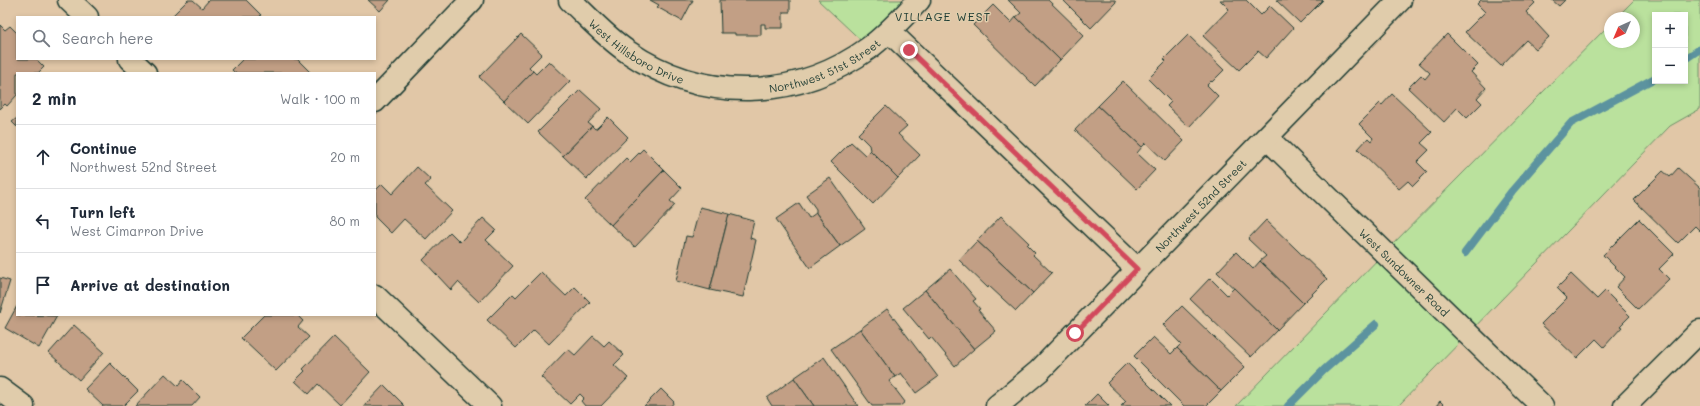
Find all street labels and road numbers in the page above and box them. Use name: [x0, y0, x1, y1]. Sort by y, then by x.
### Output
street label: West Hillsboro Drive: [586, 15, 686, 87]
street label: Northwest 51st Street: [768, 35, 883, 95]
street label: Northwest 52nd Street: [1152, 155, 1249, 255]
street label: West Sundowner Road: [1356, 225, 1453, 319]

